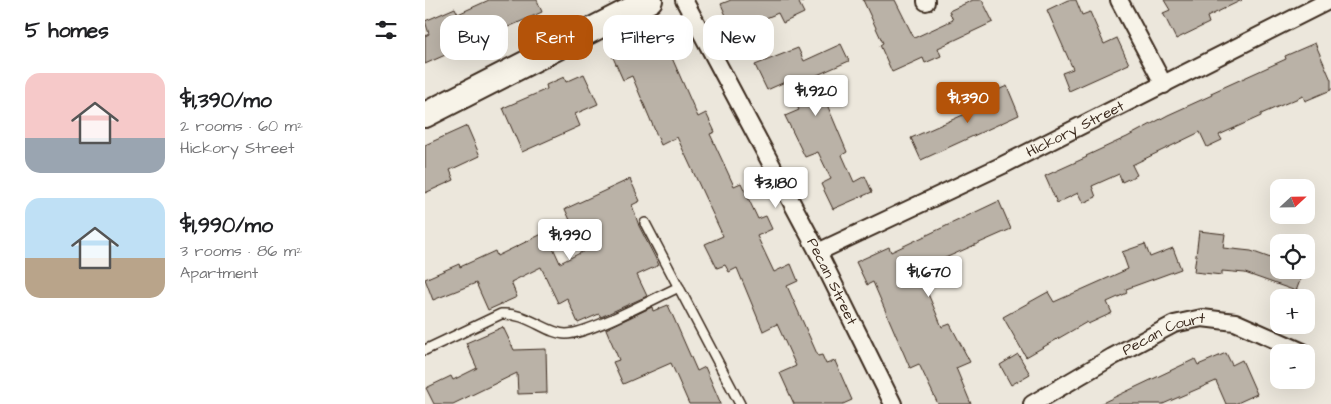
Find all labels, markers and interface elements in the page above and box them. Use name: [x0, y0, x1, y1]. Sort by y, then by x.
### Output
chip: Buy: [440, 15, 508, 60]
chip: Rent: [518, 15, 593, 60]
chip: Filters: [603, 15, 693, 60]
chip: New: [703, 15, 774, 60]
text: 5 homes: [25, 16, 109, 45]
icon: filters: [372, 16, 400, 44]
pin: $1,920: [775, 74, 857, 117]
text: $1,920: [795, 80, 837, 102]
pin: $1,390: [927, 82, 1009, 124]
text: $1,390/mo: [180, 86, 272, 115]
text: $1,390: [947, 87, 989, 109]
icon: home: [65, 93, 125, 153]
street label: Hickory Street: [1022, 95, 1128, 162]
text: 2 rooms · 60 m²: [180, 115, 303, 137]
text: Hickory Street: [180, 137, 294, 159]
pin: $3,180: [735, 166, 817, 209]
text: $3,180: [755, 172, 797, 194]
north arrow: [1270, 179, 1315, 224]
map controls: [1270, 179, 1315, 389]
text: $1,990/mo: [180, 211, 273, 240]
icon: home: [65, 218, 125, 278]
pin: $1,990: [529, 218, 611, 261]
text: $1,990: [549, 224, 591, 246]
street label: Pecan Street: [802, 234, 863, 328]
button: locate: [1270, 234, 1315, 279]
text: 3 rooms · 86 m²: [180, 240, 302, 262]
pin: $1,670: [888, 256, 970, 298]
text: $1,670: [907, 261, 951, 283]
text: Apartment: [180, 262, 258, 284]
button: +: [1270, 289, 1315, 334]
street label: Pecan Court: [1118, 307, 1206, 360]
button: −: [1270, 344, 1315, 389]

